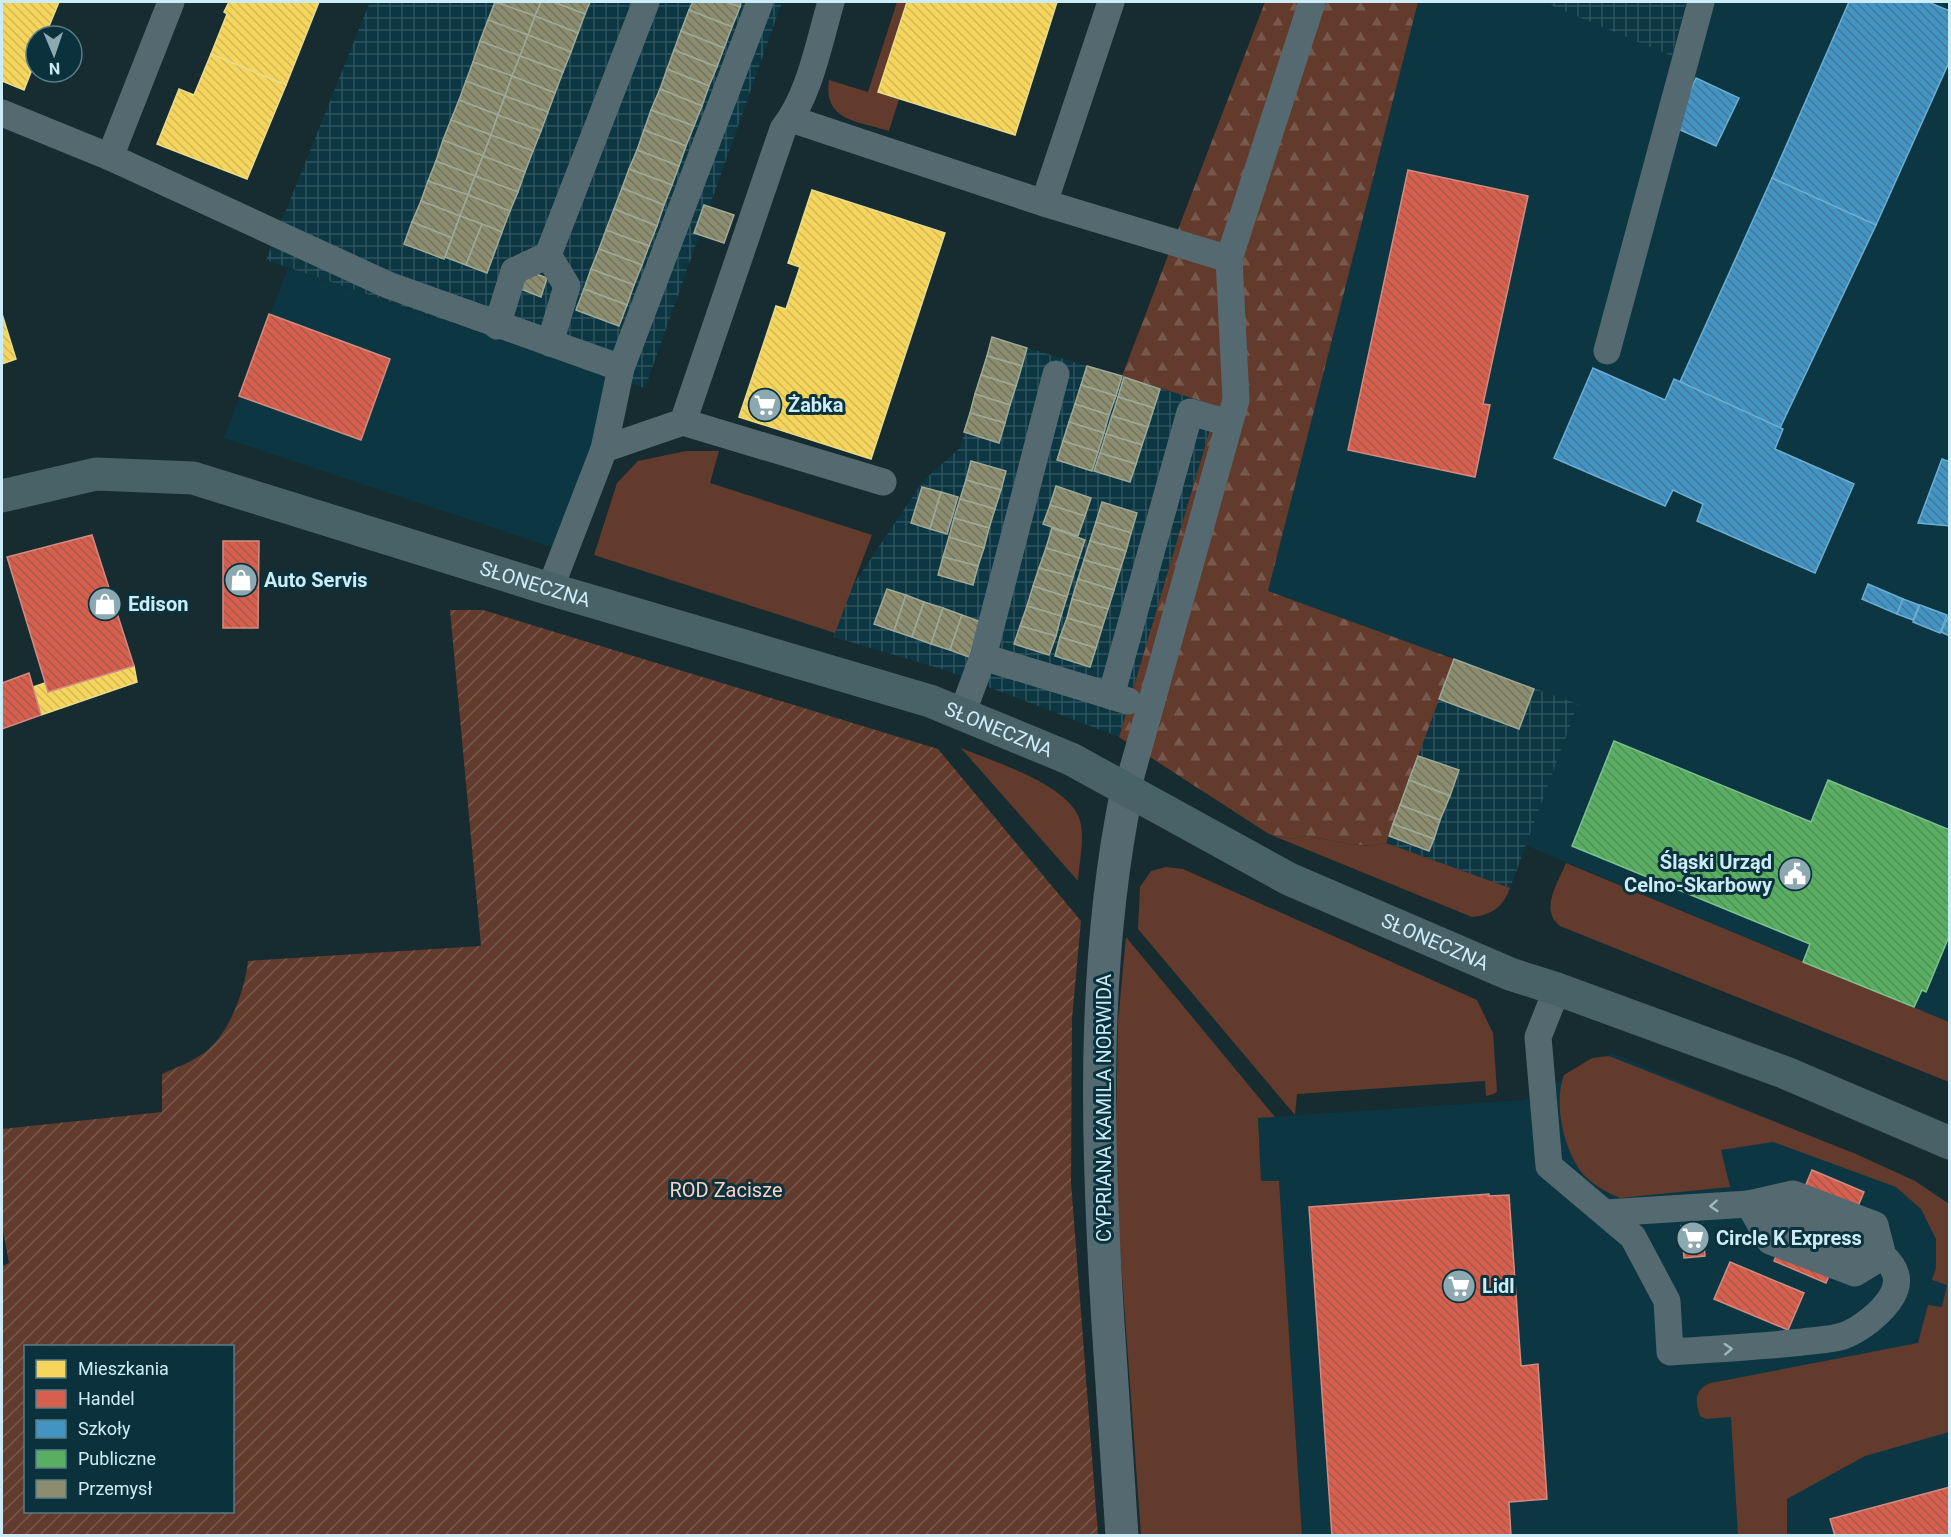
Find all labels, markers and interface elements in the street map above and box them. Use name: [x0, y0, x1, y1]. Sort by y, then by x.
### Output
north arrow: [24, 24, 84, 84]
text: N: [49, 59, 60, 78]
supermarket icon: Żabka: [747, 387, 783, 423]
place label: Żabka: [788, 393, 844, 417]
street label: SŁONECZNA: [477, 556, 594, 612]
shop icon: Auto Servis: [223, 562, 259, 598]
place label: Auto Servis: [264, 568, 368, 592]
shop icon: Edison: [87, 586, 123, 622]
place label: Edison: [128, 592, 188, 616]
street label: SŁONECZNA: [941, 696, 1056, 762]
place label: Śląski Urząd Celno-Skarbowy: [1624, 850, 1773, 897]
public building icon: Śląski Urząd Celno-Skarbowy: [1777, 856, 1813, 892]
street label: SŁONECZNA: [1378, 908, 1492, 975]
street label: CYPRIANA KAMILA NORWIDA: [1092, 974, 1116, 1242]
park label: ROD Zacisze: [669, 1178, 783, 1202]
one-way arrow: [1709, 1199, 1718, 1212]
supermarket icon: Circle K Express: [1675, 1220, 1711, 1256]
place label: Circle K Express: [1716, 1226, 1862, 1250]
supermarket icon: Lidl: [1441, 1268, 1477, 1304]
place label: Lidl: [1482, 1274, 1515, 1298]
one-way arrow: [1724, 1342, 1733, 1355]
legend: [24, 1345, 234, 1513]
text: Mieszkania: [78, 1358, 169, 1379]
text: Handel: [78, 1388, 135, 1409]
text: Szkoły: [78, 1418, 131, 1439]
text: Publiczne: [78, 1448, 156, 1469]
text: Przemysł: [78, 1478, 152, 1499]

